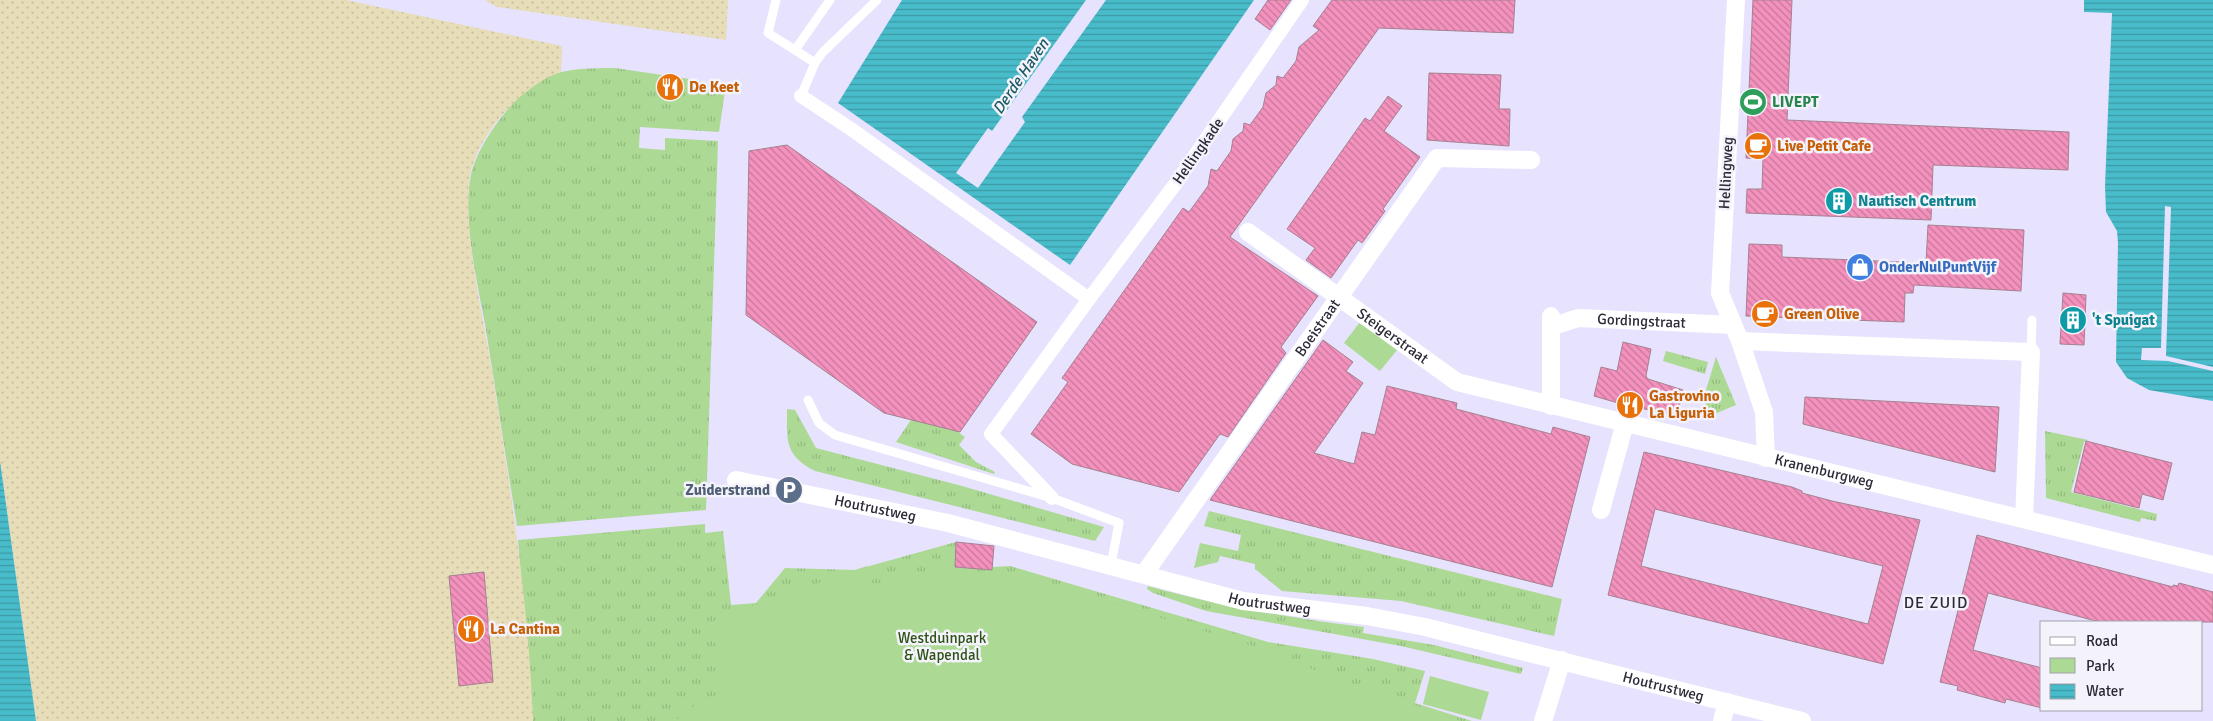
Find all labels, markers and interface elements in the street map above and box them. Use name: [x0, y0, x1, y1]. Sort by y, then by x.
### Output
water label: Derde Haven: [988, 34, 1054, 118]
restaurant icon: De Keet: [655, 72, 685, 102]
place label: De Keet: [689, 78, 740, 96]
sports icon: LIVEPT: [1738, 87, 1768, 117]
place label: LIVEPT: [1772, 93, 1819, 111]
street label: Hellingkade: [1169, 114, 1227, 188]
cafe icon: Live Petit Cafe: [1743, 131, 1773, 161]
street label: Hellingweg: [1715, 136, 1737, 210]
place label: Live Petit Cafe: [1777, 137, 1871, 155]
building icon: Nautisch Centrum: [1824, 186, 1854, 216]
place label: Nautisch Centrum: [1858, 192, 1976, 210]
shop icon: OnderNulPuntVijf: [1845, 252, 1875, 282]
place label: OnderNulPuntVijf: [1879, 258, 1998, 276]
street label: Boeistraat: [1291, 296, 1344, 360]
cafe icon: Green Olive: [1750, 299, 1780, 329]
street label: Steigerstraat: [1353, 304, 1432, 367]
place label: Green Olive: [1784, 305, 1859, 323]
building icon: 't Spuigat: [2058, 305, 2088, 335]
street label: Gordingstraat: [1597, 310, 1686, 332]
place label: 't Spuigat: [2092, 311, 2155, 329]
place label: Gastrovino La Liguria: [1649, 387, 1720, 422]
restaurant icon: Gastrovino La Liguria: [1615, 390, 1645, 420]
street label: Kranenburgweg: [1773, 450, 1876, 492]
parking icon: Zuiderstrand: [774, 475, 804, 505]
place label: Zuiderstrand: [685, 481, 770, 499]
street label: Houtrustweg: [833, 491, 918, 525]
street label: Houtrustweg: [1226, 588, 1312, 618]
district label: DE ZUID: [1904, 593, 1968, 613]
restaurant icon: La Cantina: [456, 614, 486, 644]
place label: La Cantina: [490, 620, 560, 638]
legend: [2040, 621, 2203, 711]
park label: Westduinpark & Wapendal: [898, 629, 987, 664]
text: Road: [2086, 632, 2118, 650]
text: Park: [2086, 657, 2115, 675]
street label: Houtrustweg: [1621, 668, 1706, 705]
text: Water: [2086, 682, 2124, 700]

